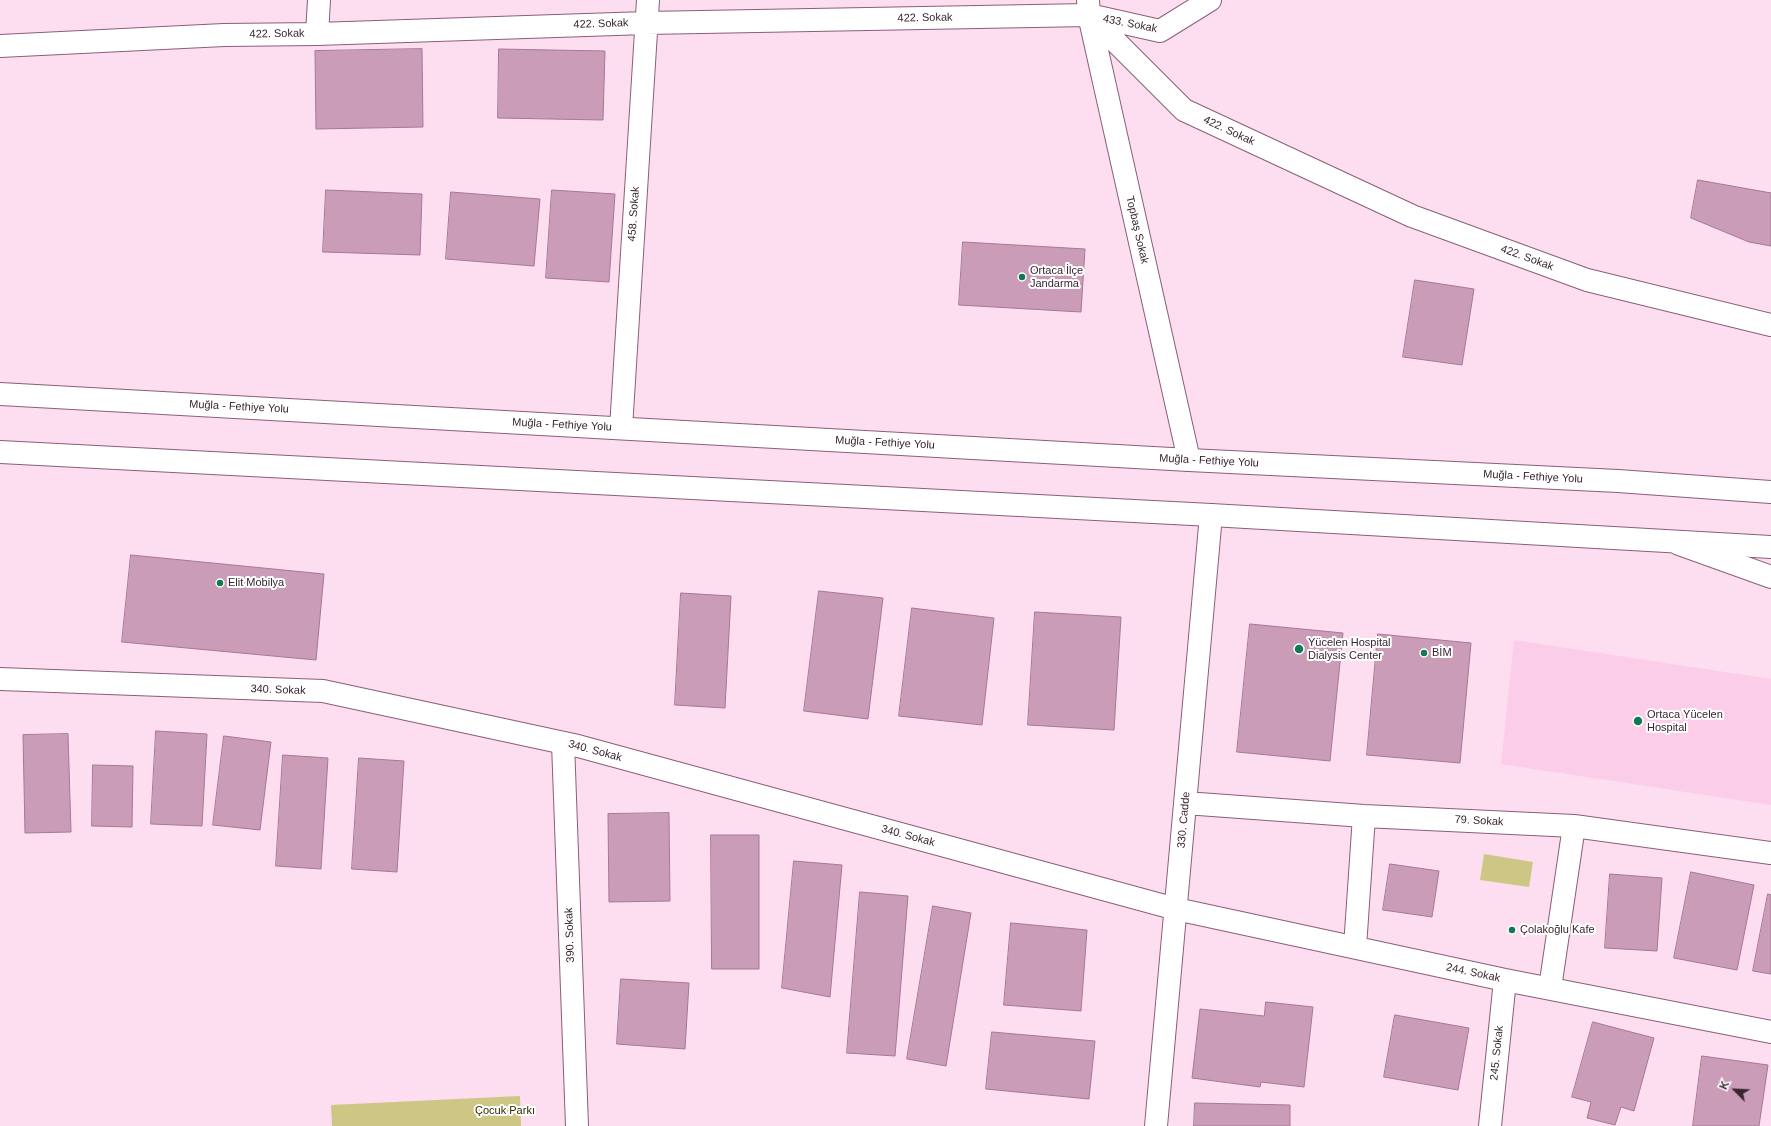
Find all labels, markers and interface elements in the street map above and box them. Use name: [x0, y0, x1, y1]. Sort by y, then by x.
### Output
street label: 422. Sokak: [897, 11, 953, 25]
street label: 433. Sokak: [1102, 12, 1158, 36]
street label: 422. Sokak: [573, 16, 629, 32]
street label: 422. Sokak: [249, 27, 305, 41]
street label: 422. Sokak: [1201, 113, 1257, 149]
street label: 458. Sokak: [625, 186, 643, 242]
street label: Topbaş Sokak: [1123, 195, 1151, 265]
street label: 422. Sokak: [1499, 242, 1555, 274]
place label: Ortaca İlçe Jandarma: [1030, 264, 1083, 290]
marker: Ortaca İlçe Jandarma: [1017, 272, 1027, 282]
street label: Muğla - Fethiye Yolu: [189, 398, 289, 416]
street label: Muğla - Fethiye Yolu: [512, 416, 612, 434]
street label: Muğla - Fethiye Yolu: [835, 434, 935, 452]
street label: Muğla - Fethiye Yolu: [1159, 452, 1259, 470]
street label: Muğla - Fethiye Yolu: [1483, 468, 1583, 486]
place label: Elit Mobilya: [228, 576, 284, 590]
marker: Elit Mobilya: [215, 578, 225, 588]
place label: Yücelen Hospital Dialysis Center: [1308, 636, 1391, 662]
marker: Yücelen Hospital Dialysis Center: [1293, 643, 1305, 655]
place label: BİM: [1432, 646, 1452, 660]
marker: BİM: [1419, 648, 1429, 658]
street label: 340. Sokak: [250, 682, 306, 698]
place label: Ortaca Yücelen Hospital: [1647, 708, 1723, 734]
marker: Ortaca Yücelen Hospital: [1632, 715, 1644, 727]
street label: 340. Sokak: [567, 738, 623, 764]
street label: 330. Cadde: [1175, 791, 1193, 849]
street label: 79. Sokak: [1454, 813, 1504, 829]
street label: 340. Sokak: [880, 823, 936, 849]
street label: 390. Sokak: [562, 907, 578, 963]
place label: Çolakoğlu Kafe: [1520, 923, 1595, 937]
marker: Çolakoğlu Kafe: [1507, 925, 1517, 935]
street label: 244. Sokak: [1445, 961, 1501, 985]
street label: 245. Sokak: [1488, 1025, 1506, 1081]
north arrow: [1715, 1070, 1755, 1110]
text: K: [1717, 1079, 1731, 1091]
park label: Çocuk Parkı: [475, 1104, 535, 1118]

